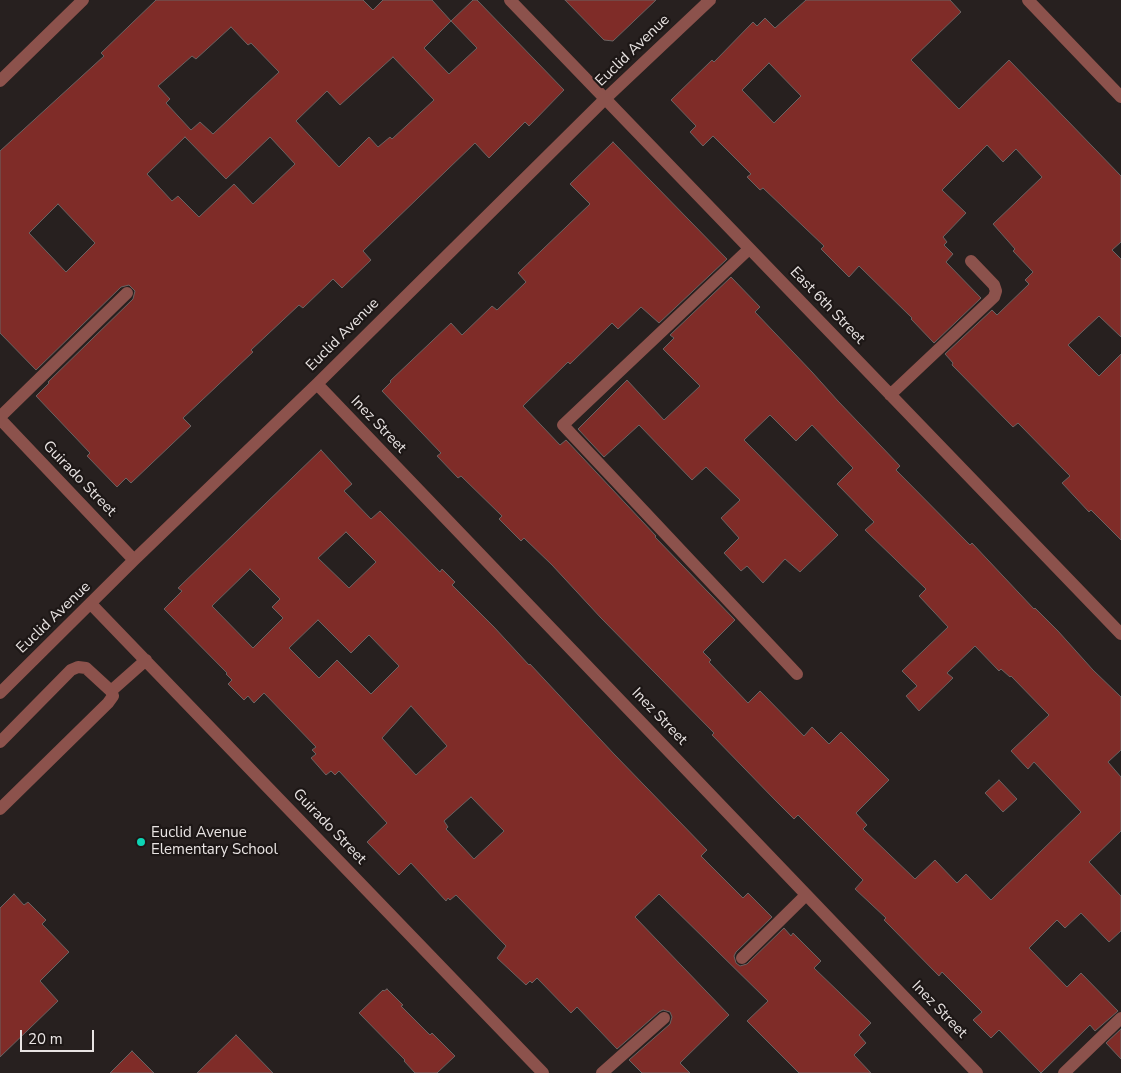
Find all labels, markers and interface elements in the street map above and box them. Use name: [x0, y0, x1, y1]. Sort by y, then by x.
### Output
street label: Euclid Avenue: [592, 11, 674, 91]
street label: East 6th Street: [786, 264, 868, 348]
street label: Euclid Avenue: [303, 295, 383, 375]
street label: Inez Street: [347, 393, 409, 457]
street label: Guirado Street: [39, 438, 119, 520]
street label: Euclid Avenue: [13, 578, 95, 658]
street label: Inez Street: [628, 685, 690, 749]
street label: Guirado Street: [289, 786, 369, 868]
place label: Euclid Avenue Elementary School: [151, 824, 278, 859]
marker: Euclid Avenue Elementary School: [135, 836, 147, 848]
street label: Inez Street: [908, 978, 970, 1042]
scale bar: [22, 1020, 96, 1052]
text: 20 m: [28, 1029, 63, 1049]

